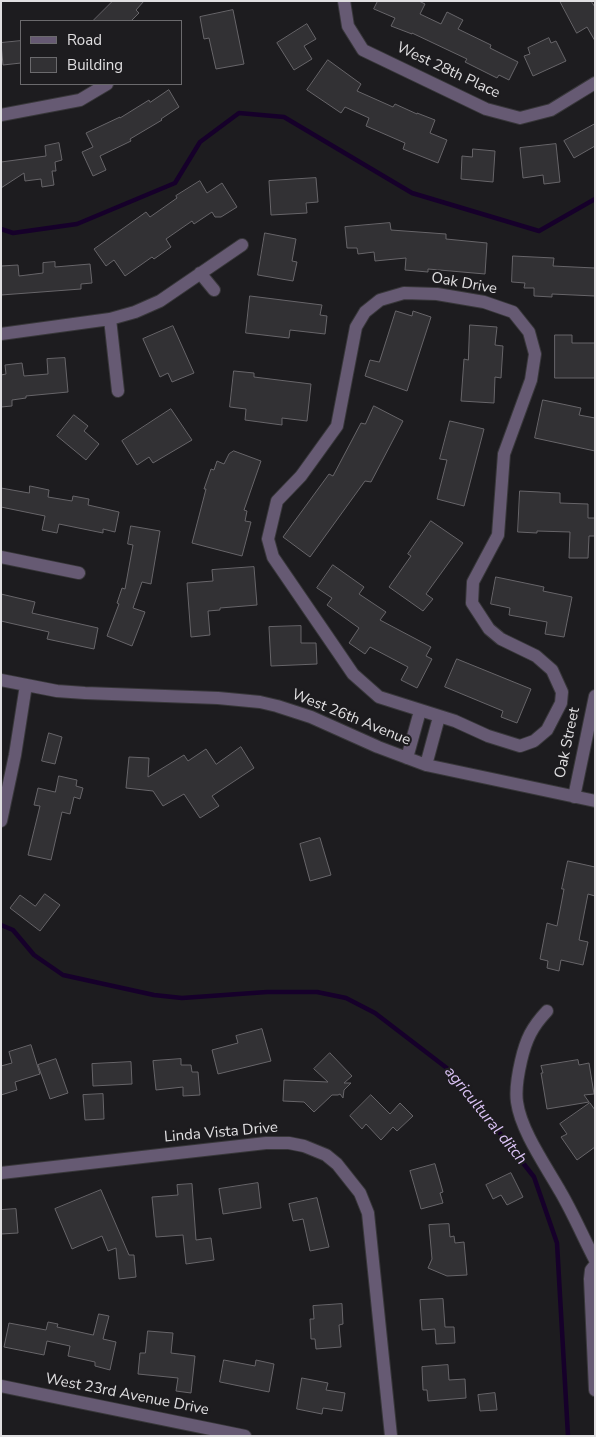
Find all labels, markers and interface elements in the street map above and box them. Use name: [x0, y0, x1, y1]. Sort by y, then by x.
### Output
legend: [20, 20, 182, 85]
text: Road: [67, 30, 102, 50]
street label: West 28th Place: [393, 39, 503, 103]
text: Building: [67, 55, 123, 75]
street label: Oak Drive: [430, 269, 498, 299]
street label: West 26th Avenue: [289, 686, 413, 750]
street label: Oak Street: [552, 706, 584, 780]
water label: agricultural ditch: [440, 1063, 530, 1169]
street label: Linda Vista Drive: [163, 1119, 279, 1147]
street label: West 23rd Avenue Drive: [44, 1370, 210, 1420]

